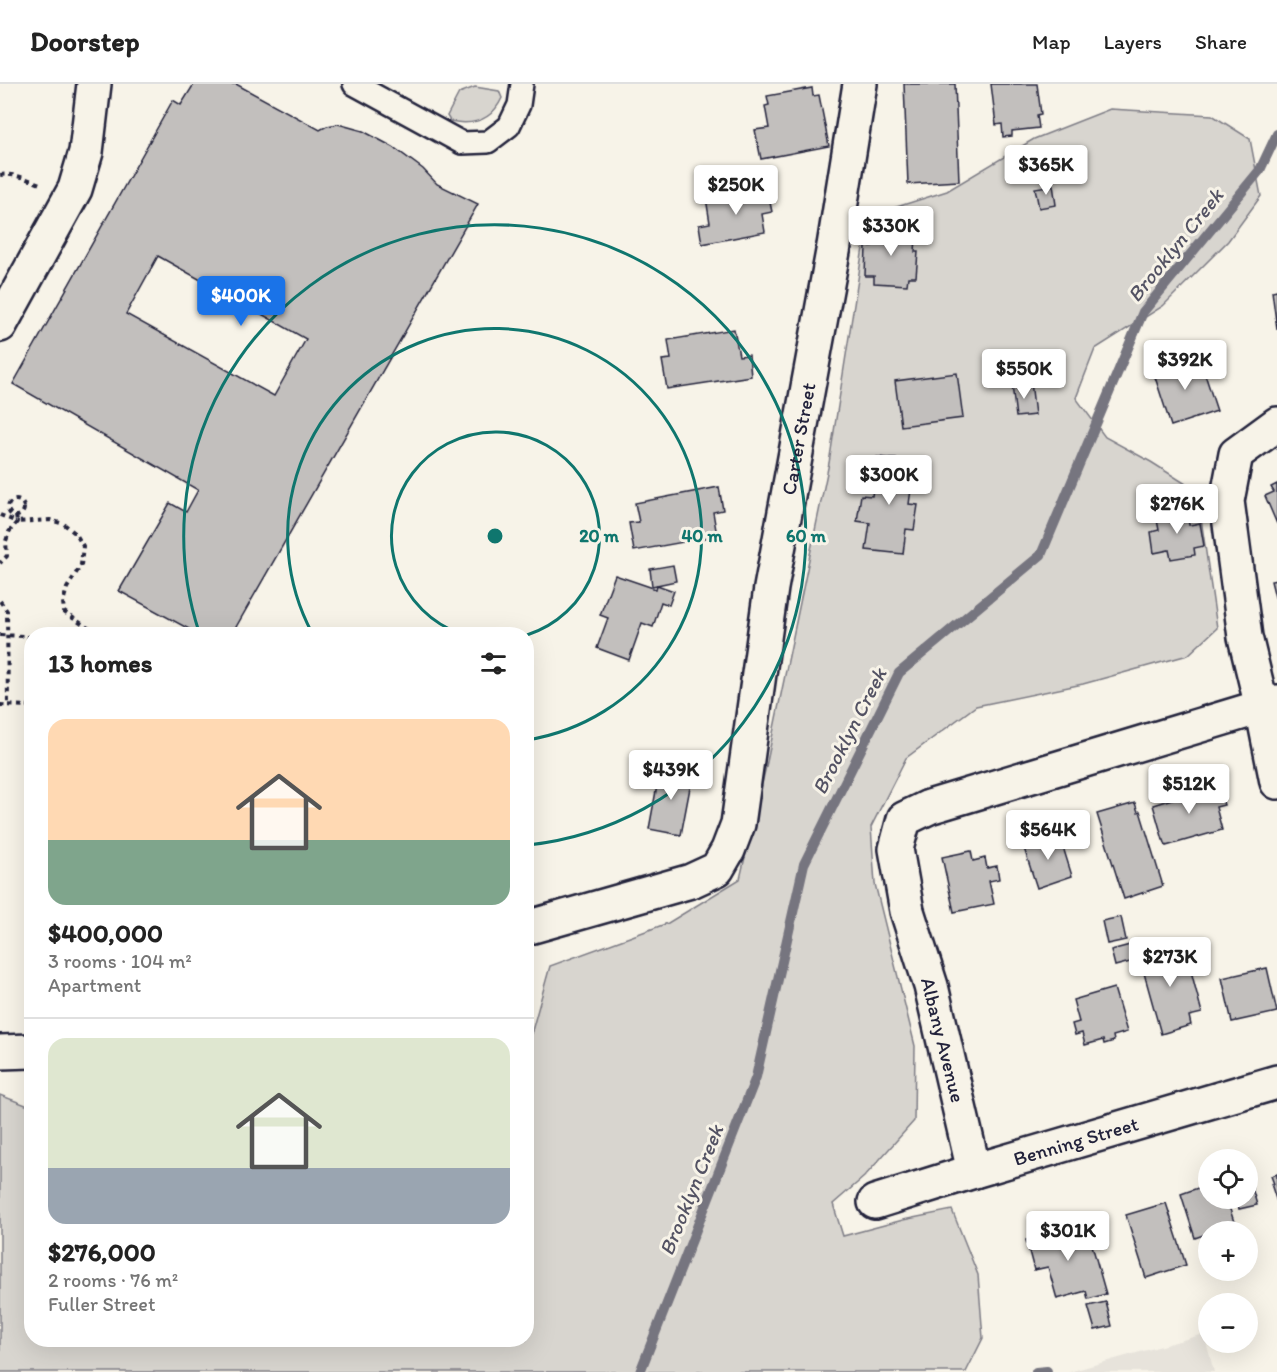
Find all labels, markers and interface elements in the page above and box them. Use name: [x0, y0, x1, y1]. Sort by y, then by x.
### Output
text: Doorstep: [30, 24, 140, 58]
text: Map: [1032, 29, 1071, 54]
text: Layers: [1104, 29, 1162, 54]
text: Share: [1195, 29, 1247, 54]
pin: $365K: [1004, 145, 1088, 196]
text: $365K: [1019, 152, 1073, 176]
pin: $250K: [694, 165, 778, 216]
text: $250K: [708, 172, 764, 196]
water label: Brooklyn Creek: [1122, 182, 1229, 307]
pin: $330K: [849, 206, 933, 257]
text: $330K: [862, 213, 920, 237]
pin: $400K: [199, 276, 283, 327]
text: $400K: [211, 283, 271, 307]
pin: $392K: [1143, 340, 1227, 391]
text: $392K: [1158, 347, 1212, 371]
pin: $550K: [982, 349, 1066, 400]
text: $550K: [996, 356, 1052, 380]
street label: Carter Street: [776, 381, 821, 497]
pin: $300K: [847, 455, 931, 506]
text: $300K: [860, 462, 918, 486]
pin: $276K: [1135, 484, 1219, 535]
text: $276K: [1150, 491, 1204, 515]
text: 20 m: [579, 525, 620, 547]
text: 40 m: [681, 525, 723, 547]
text: 60 m: [786, 525, 827, 547]
centre of rings: [485, 526, 505, 546]
text: 13 homes: [48, 647, 152, 679]
icon: filters: [477, 647, 510, 680]
water label: Brooklyn Creek: [806, 663, 892, 798]
pin: $439K: [629, 750, 713, 801]
text: $439K: [643, 757, 699, 781]
icon: home: [225, 758, 333, 866]
pin: $512K: [1147, 764, 1231, 815]
text: $512K: [1162, 771, 1216, 795]
pin: $564K: [1006, 810, 1090, 861]
text: $564K: [1020, 817, 1076, 841]
text: $400,000: [48, 917, 163, 949]
pin: $273K: [1128, 937, 1212, 988]
text: $273K: [1143, 944, 1197, 968]
text: 3 rooms · 104 m²: [48, 949, 192, 973]
text: Apartment: [48, 973, 141, 997]
street label: Albany Avenue: [916, 975, 970, 1105]
icon: home: [225, 1077, 333, 1185]
street label: Benning Street: [1011, 1111, 1141, 1171]
water label: Brooklyn Creek: [653, 1120, 729, 1259]
map controls: [1198, 1149, 1258, 1353]
button: locate: [1198, 1149, 1258, 1209]
pin: $301K: [1026, 1211, 1110, 1262]
text: $301K: [1040, 1218, 1096, 1242]
button: +: [1198, 1221, 1258, 1281]
text: $276,000: [48, 1236, 156, 1268]
text: 2 rooms · 76 m²: [48, 1268, 178, 1292]
text: Fuller Street: [48, 1292, 155, 1316]
button: −: [1198, 1293, 1258, 1353]

